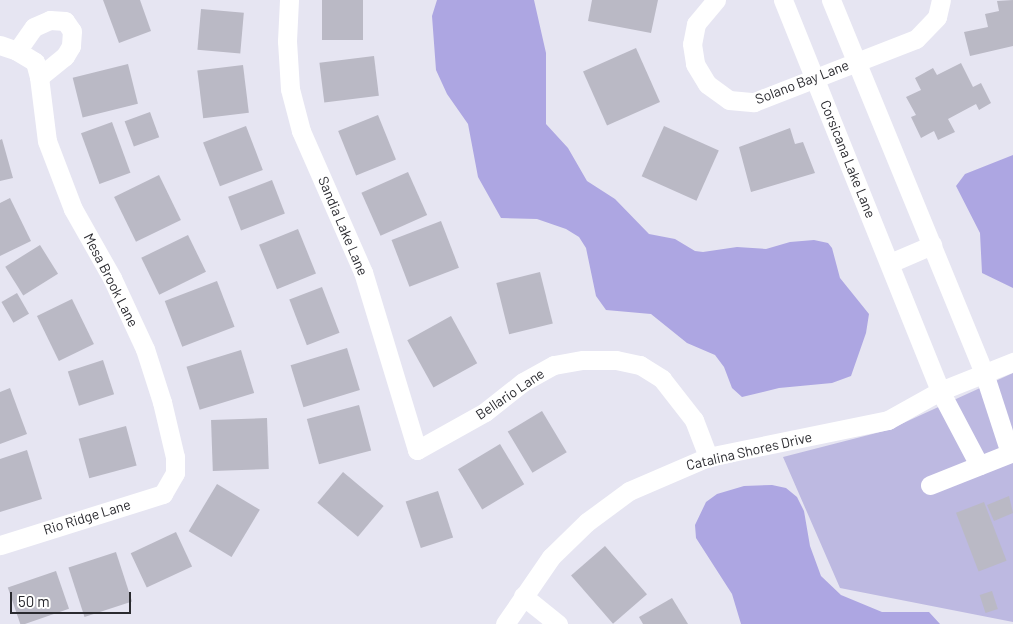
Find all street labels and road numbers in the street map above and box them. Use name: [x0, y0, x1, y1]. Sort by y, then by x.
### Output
street label: Solano Bay Lane: [753, 56, 851, 108]
street label: Corsicana Lake Lane: [817, 98, 879, 220]
street label: Sandia Lake Lane: [315, 174, 371, 278]
street label: Mesa Brook Lane: [80, 230, 142, 330]
street label: Bellario Lane: [473, 365, 547, 423]
street label: Catalina Shores Drive: [685, 428, 813, 474]
street label: Rio Ridge Lane: [41, 496, 133, 538]

